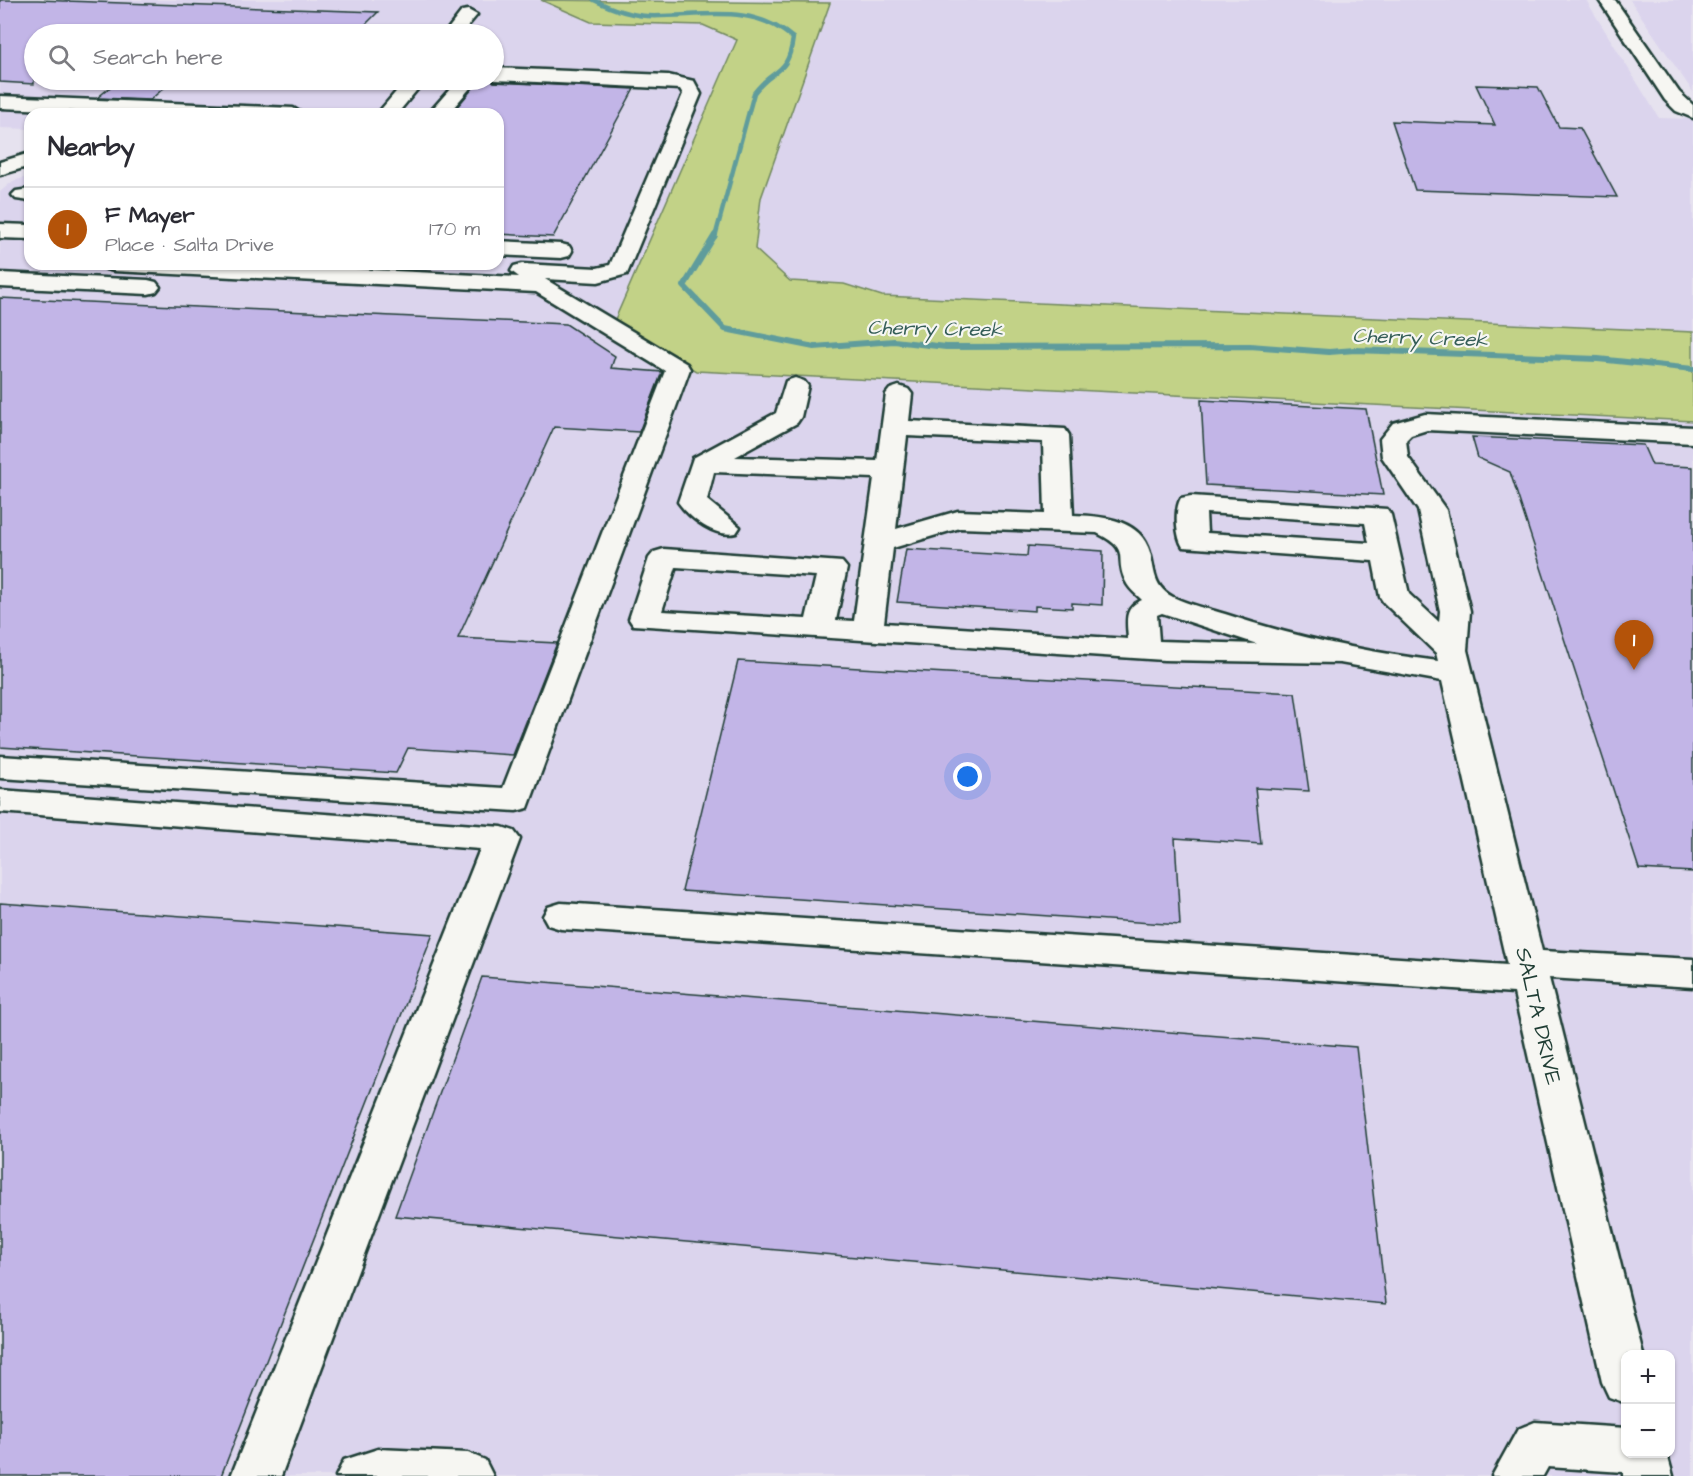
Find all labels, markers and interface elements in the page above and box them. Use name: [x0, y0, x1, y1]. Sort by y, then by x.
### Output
search box: [24, 24, 504, 90]
icon: search: [45, 41, 78, 74]
text: Search here: [93, 42, 223, 73]
text: Nearby: [48, 129, 135, 165]
text: F Mayer: [105, 200, 195, 231]
text: 1: [66, 215, 69, 243]
text: 170 m: [429, 215, 480, 243]
text: Place · Salta Drive: [105, 231, 274, 259]
water label: Cherry Creek: [867, 314, 1003, 345]
water label: Cherry Creek: [1352, 322, 1489, 355]
pin: 1: [1614, 620, 1654, 670]
your location: [953, 762, 982, 791]
street label: SALTA DRIVE: [1507, 944, 1569, 1088]
map controls: [1621, 1350, 1675, 1458]
button: +: [1621, 1350, 1675, 1404]
button: −: [1621, 1404, 1675, 1458]

